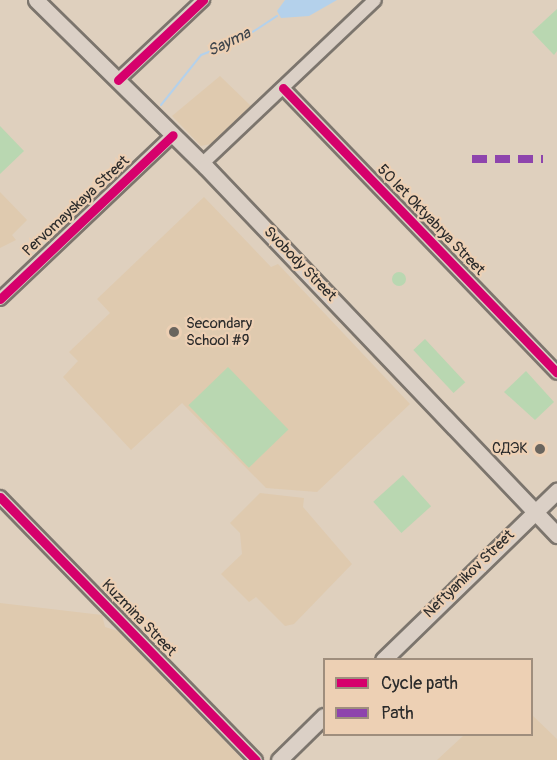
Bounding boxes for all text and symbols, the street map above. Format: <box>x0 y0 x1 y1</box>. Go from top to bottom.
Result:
water label: Sayma <box>204 23 254 61</box>
street label: Pervomayskaya Street <box>19 152 133 260</box>
street label: 50 let Oktyabrya Street <box>373 161 489 279</box>
street label: Svobody Street <box>260 223 340 305</box>
place label: Secondary School #9 <box>186 314 252 349</box>
marker: Secondary School #9 <box>167 325 181 339</box>
place label: СДЭК <box>492 440 528 458</box>
marker: СДЭК <box>533 442 547 456</box>
street label: Neftyanikov Street <box>420 526 518 622</box>
street label: Kuzmina Street <box>98 576 180 660</box>
legend <box>323 658 533 736</box>
text: Cycle path <box>381 672 458 695</box>
text: Path <box>381 702 414 725</box>

